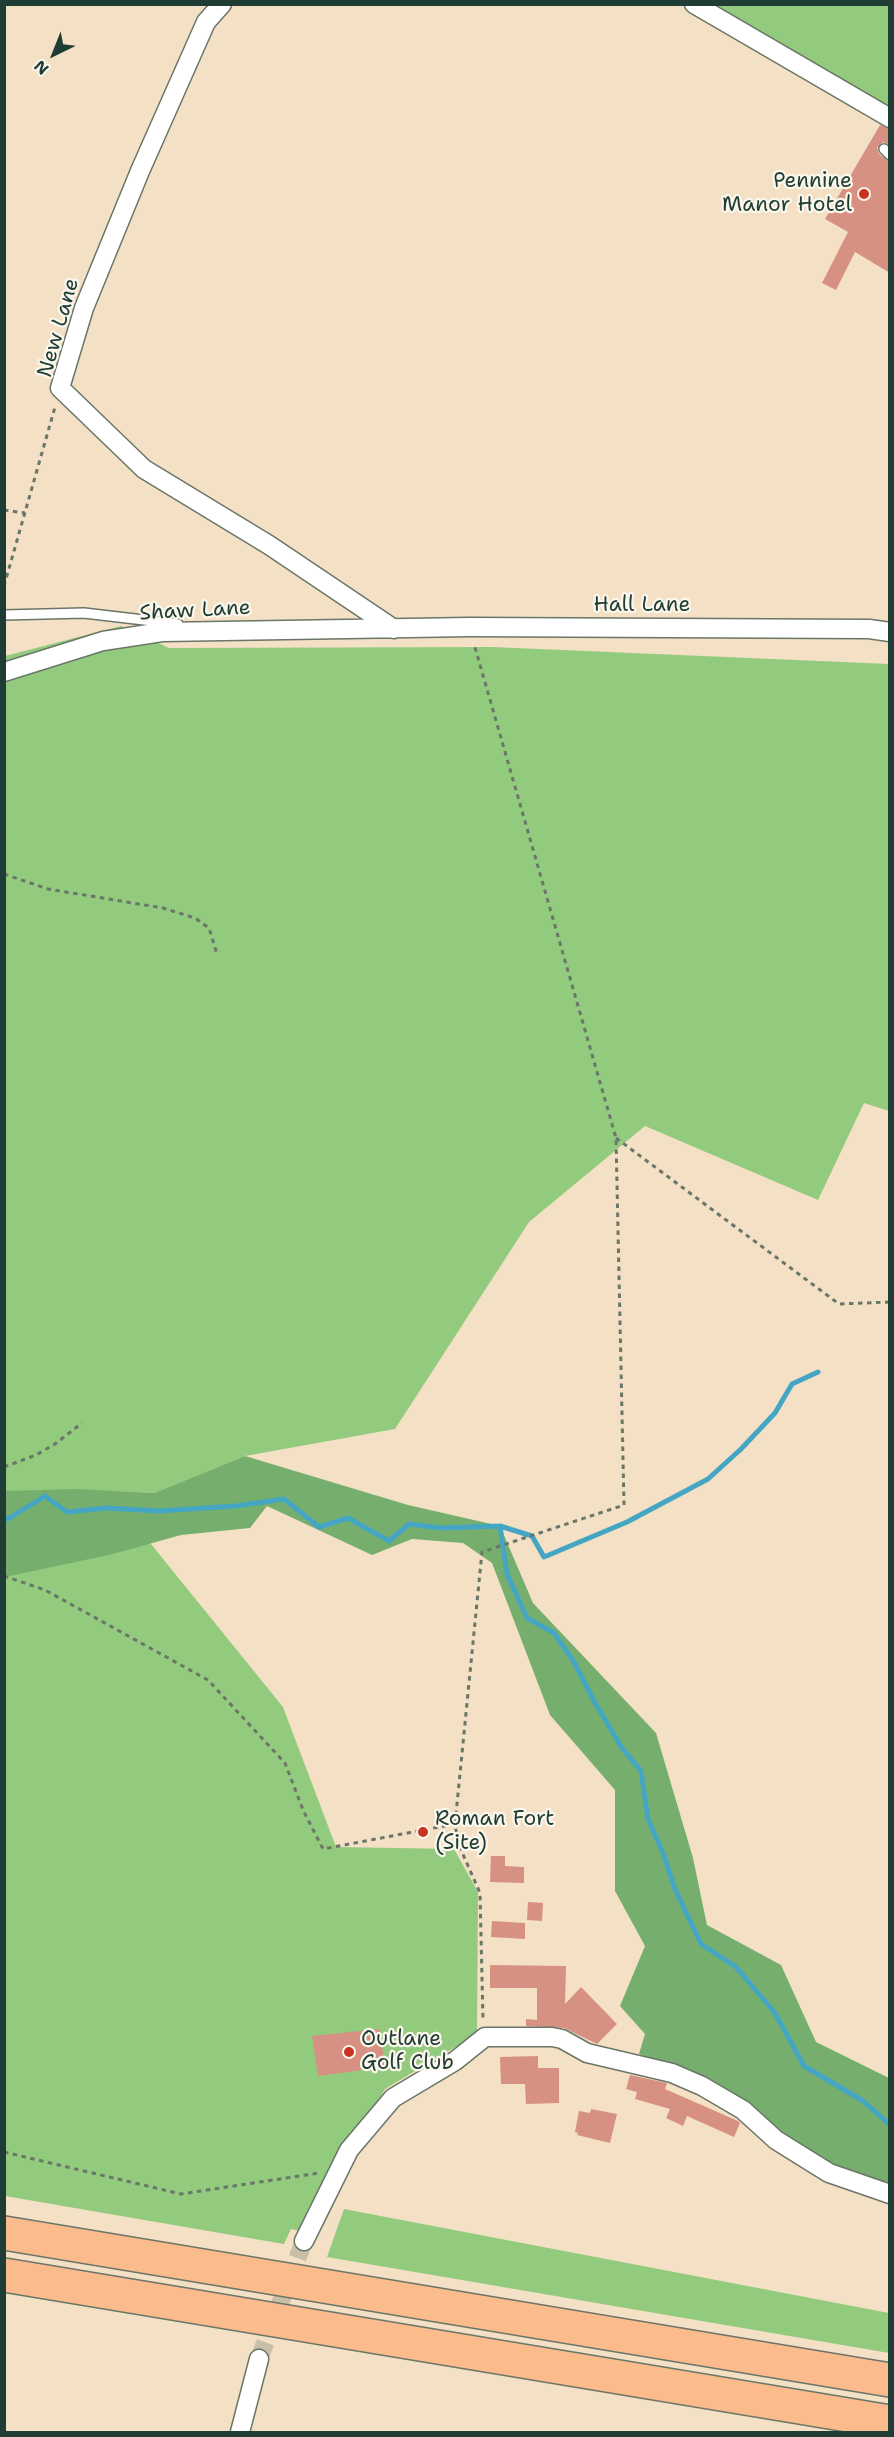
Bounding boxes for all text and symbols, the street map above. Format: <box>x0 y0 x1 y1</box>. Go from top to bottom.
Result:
north arrow <box>24 24 84 84</box>
text: N <box>30 56 53 80</box>
place label: Pennine Manor Hotel <box>722 169 852 219</box>
marker: Pennine Manor Hotel <box>857 187 871 201</box>
street label: New Lane <box>33 276 85 380</box>
street label: Hall Lane <box>594 593 690 619</box>
street label: Shaw Lane <box>139 596 251 626</box>
place label: Roman Fort (Site) <box>435 1807 555 1857</box>
marker: Roman Fort (Site) <box>416 1825 430 1839</box>
place label: Outlane Golf Club <box>361 2027 454 2077</box>
marker: Outlane Golf Club <box>342 2045 356 2059</box>

